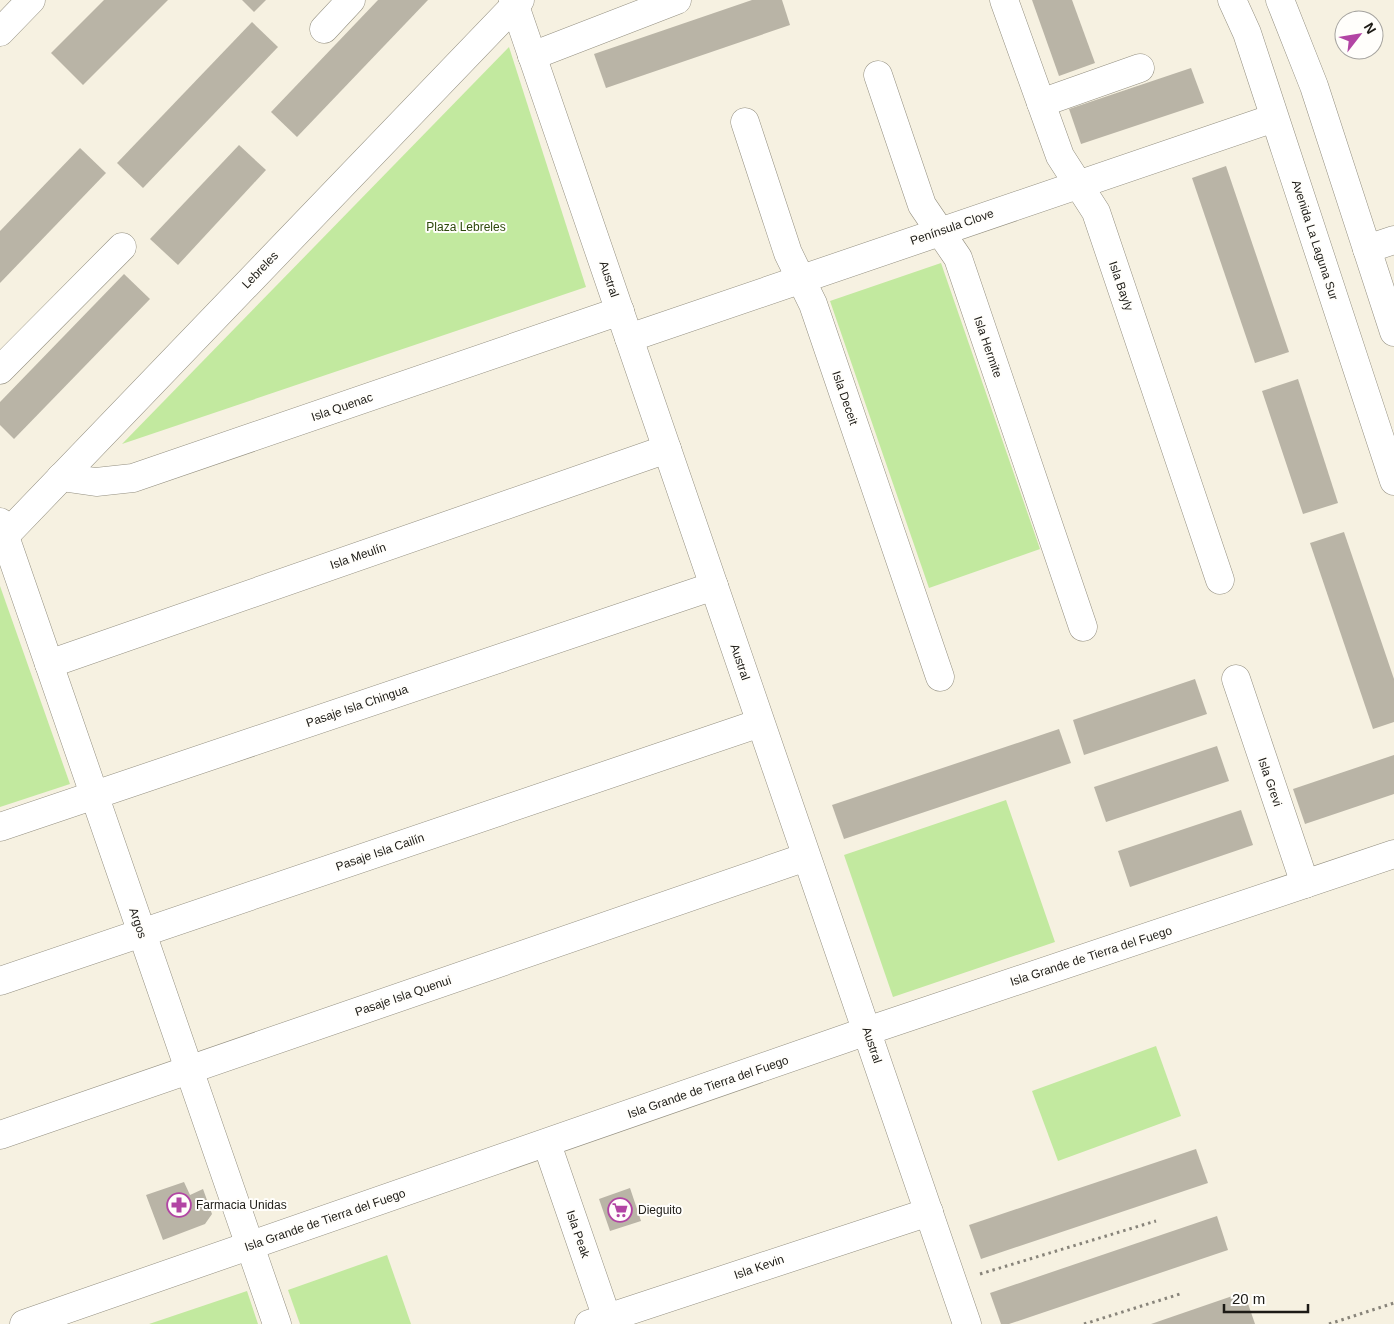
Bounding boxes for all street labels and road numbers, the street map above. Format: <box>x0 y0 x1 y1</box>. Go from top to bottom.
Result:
street label: Avenida La Laguna Sur <box>1289 178 1341 302</box>
street label: Península Clove <box>908 206 996 248</box>
street label: Lebreles <box>239 249 281 291</box>
street label: Austral <box>596 259 622 299</box>
street label: Isla Bayly <box>1106 259 1136 313</box>
street label: Isla Hermite <box>971 314 1005 380</box>
street label: Isla Deceit <box>829 369 861 427</box>
street label: Isla Quenac <box>309 390 375 424</box>
street label: Isla Meulín <box>328 540 388 572</box>
street label: Austral <box>727 642 753 682</box>
street label: Pasaje Isla Chingua <box>304 682 410 730</box>
street label: Isla Grevi <box>1255 756 1285 808</box>
street label: Pasaje Isla Cailín <box>334 830 426 874</box>
street label: Argos <box>126 906 150 940</box>
street label: Isla Grande de Tierra del Fuego <box>1008 923 1174 989</box>
street label: Pasaje Isla Quenui <box>353 973 453 1019</box>
street label: Austral <box>859 1025 885 1065</box>
street label: Isla Grande de Tierra del Fuego <box>626 1053 791 1121</box>
street label: Isla Grande de Tierra del Fuego <box>243 1186 408 1254</box>
street label: Isla Peak <box>563 1208 593 1261</box>
street label: Isla Kevin <box>732 1252 786 1282</box>

